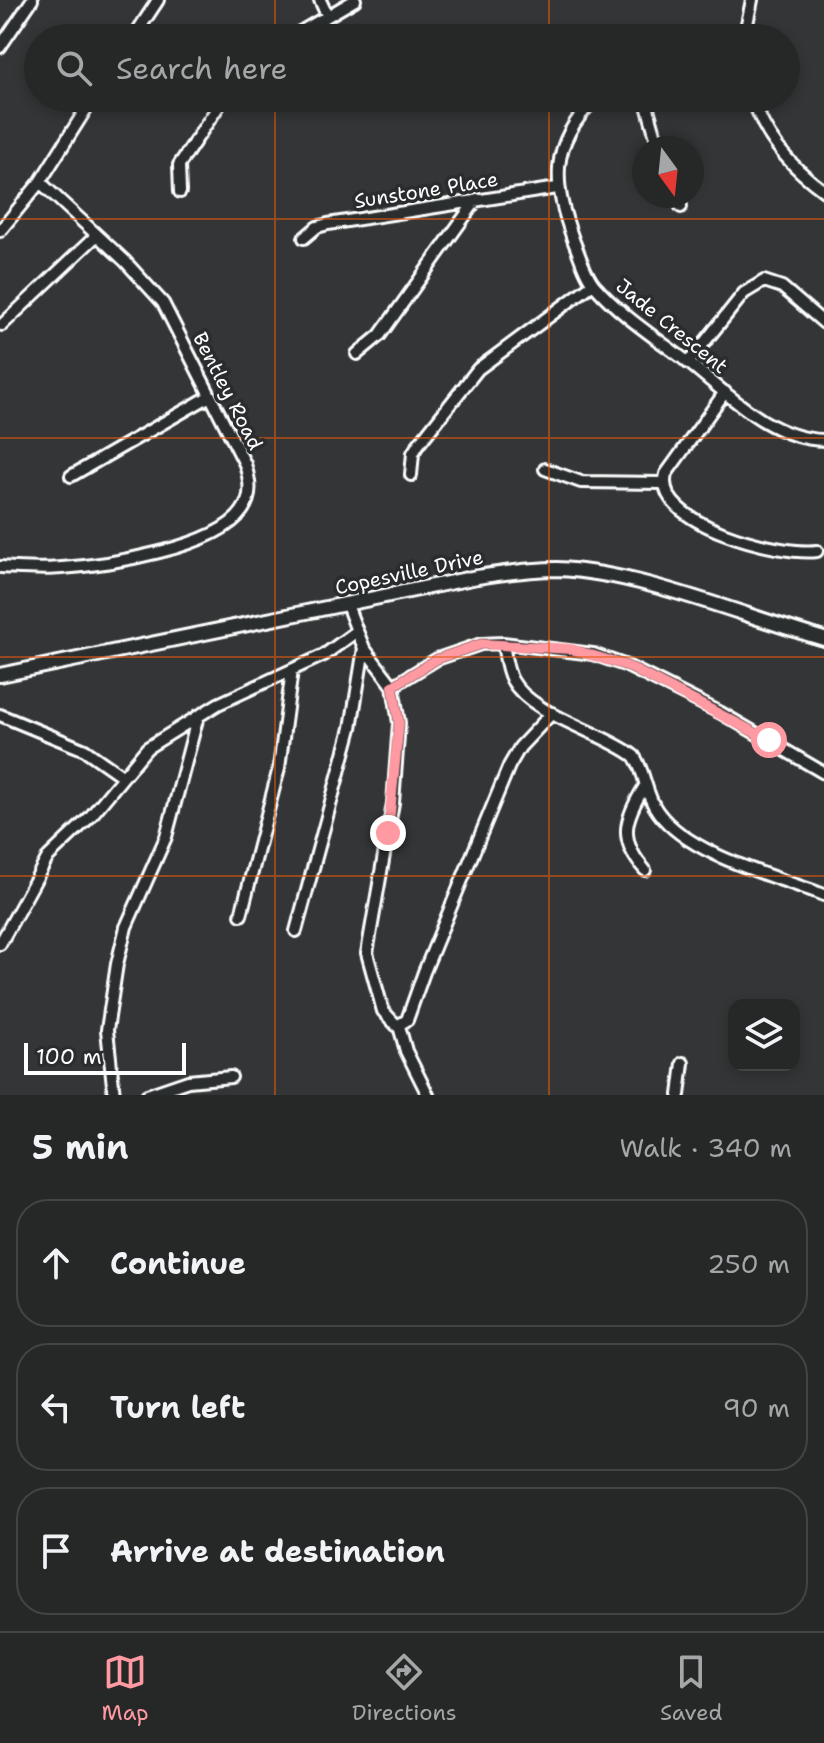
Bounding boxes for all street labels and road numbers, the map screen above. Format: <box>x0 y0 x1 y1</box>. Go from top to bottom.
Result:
street label: Sunstone Place <box>352 166 500 214</box>
street label: Jade Crescent <box>611 273 733 379</box>
street label: Bentley Road <box>187 328 269 455</box>
street label: Copesville Drive <box>333 544 485 600</box>

